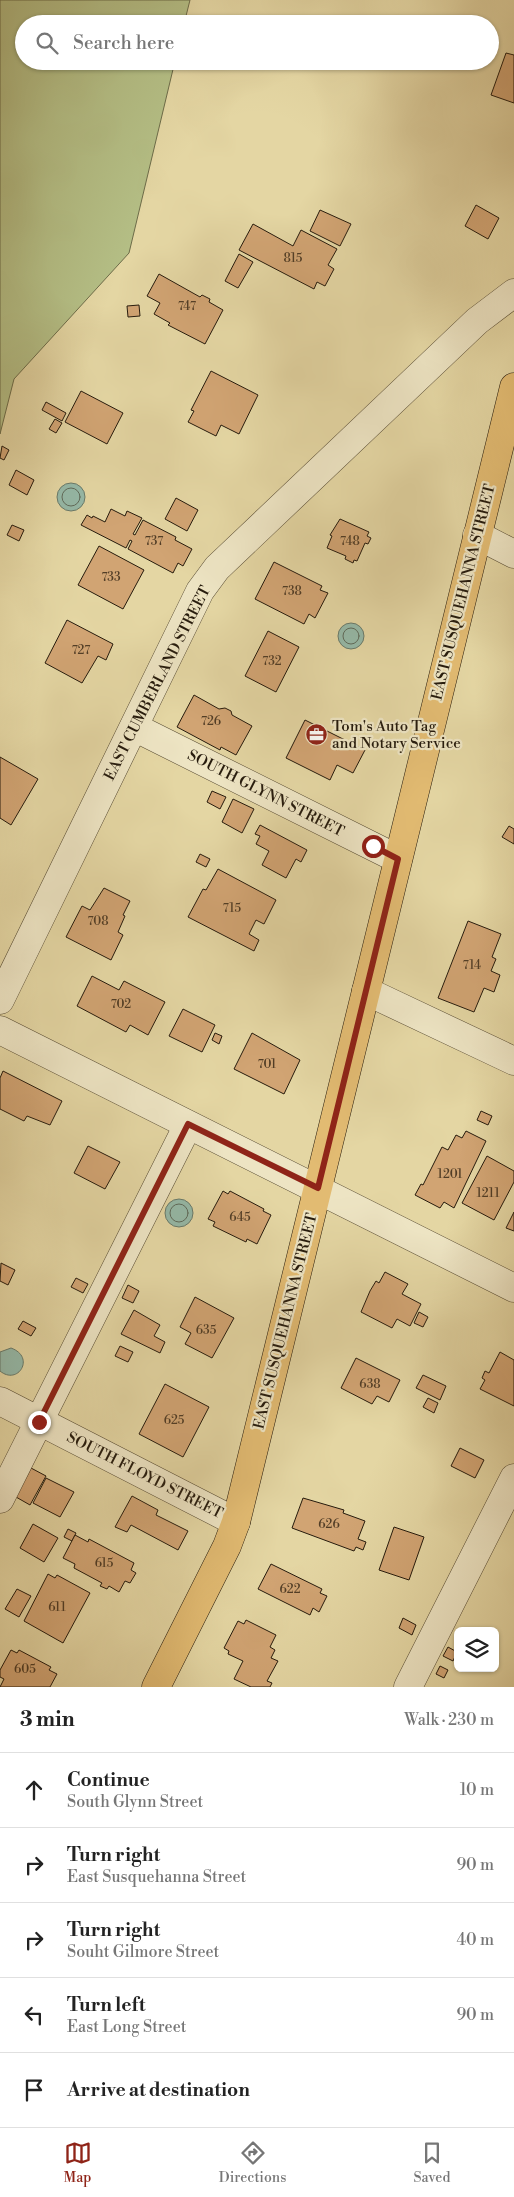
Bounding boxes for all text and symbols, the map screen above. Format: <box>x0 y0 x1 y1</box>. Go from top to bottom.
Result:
search box <box>15 15 499 70</box>
icon: search <box>33 29 61 57</box>
text: Search here <box>73 31 174 55</box>
house number: 815 <box>284 251 303 266</box>
house number: 747 <box>178 299 196 314</box>
street label: EAST SUSQUEHANNA STREET <box>427 482 500 702</box>
house number: 737 <box>145 534 163 549</box>
house number: 748 <box>340 534 360 549</box>
house number: 733 <box>101 570 121 585</box>
street label: EAST CUMBERLAND STREET <box>100 582 215 784</box>
house number: 738 <box>282 584 302 599</box>
house number: 727 <box>72 643 90 658</box>
house number: 732 <box>262 654 282 669</box>
house number: 726 <box>201 714 221 729</box>
place label: Tom's Auto Tag and Notary Service <box>332 717 461 753</box>
office icon: Tom's Auto Tag and Notary Service <box>304 723 328 747</box>
street label: SOUTH GLYNN STREET <box>184 746 348 841</box>
route start <box>362 835 385 858</box>
house number: 715 <box>223 901 242 916</box>
house number: 708 <box>87 914 109 929</box>
house number: 714 <box>463 958 481 973</box>
house number: 702 <box>111 997 131 1012</box>
house number: 701 <box>258 1057 277 1072</box>
house number: 1201 <box>438 1167 463 1182</box>
house number: 1211 <box>476 1186 500 1201</box>
house number: 645 <box>229 1210 251 1225</box>
street label: EAST SUSQUEHANNA STREET <box>249 1211 322 1431</box>
house number: 635 <box>196 1323 217 1338</box>
house number: 638 <box>359 1377 381 1392</box>
route end <box>28 1411 51 1434</box>
house number: 625 <box>164 1413 185 1428</box>
street label: SOUTH FLOYD STREET <box>64 1428 226 1523</box>
house number: 626 <box>318 1517 340 1532</box>
house number: 615 <box>95 1556 114 1571</box>
house number: 622 <box>280 1582 301 1597</box>
house number: 611 <box>48 1600 67 1615</box>
map controls <box>454 1627 499 1672</box>
button: layers <box>454 1627 499 1672</box>
house number: 605 <box>14 1662 36 1677</box>
text: 3 min <box>20 1707 75 1733</box>
text: Walk · 230 m <box>404 1710 494 1730</box>
text: Continue <box>67 1768 150 1792</box>
icon: ahead <box>20 1776 48 1804</box>
text: 10 m <box>460 1780 494 1800</box>
text: South Glynn Street <box>67 1792 203 1812</box>
text: Turn right <box>67 1843 160 1867</box>
icon: right <box>20 1851 48 1879</box>
text: 90 m <box>456 1855 494 1875</box>
text: East Susquehanna Street <box>67 1867 246 1887</box>
text: Turn right <box>67 1918 160 1942</box>
icon: right <box>20 1926 48 1954</box>
text: 40 m <box>457 1930 494 1950</box>
text: Souht Gilmore Street <box>67 1942 219 1962</box>
text: Turn left <box>67 1993 146 2017</box>
icon: left <box>20 2001 48 2029</box>
text: 90 m <box>456 2005 494 2025</box>
text: East Long Street <box>67 2017 186 2037</box>
icon: arrive <box>20 2076 48 2104</box>
text: Arrive at destination <box>67 2078 250 2102</box>
tab: Map <box>64 2139 92 2187</box>
tab: Directions <box>219 2139 286 2187</box>
tab: Saved <box>414 2139 450 2187</box>

